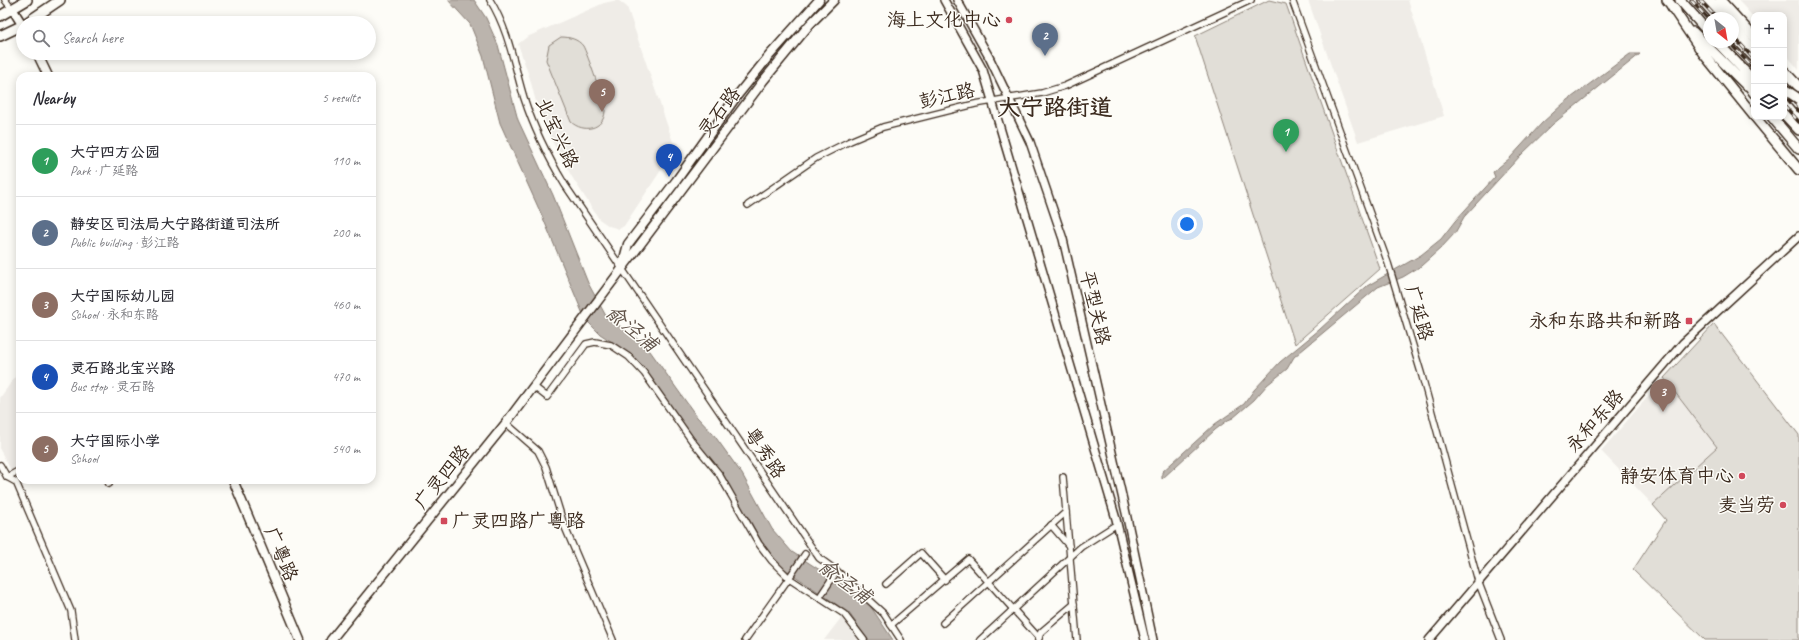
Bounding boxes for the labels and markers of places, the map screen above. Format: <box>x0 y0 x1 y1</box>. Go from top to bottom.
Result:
place label: 海上文化中心 <box>887 8 1001 32</box>
marker: 海上文化中心 <box>1004 15 1014 25</box>
pin: 2 <box>1032 23 1058 56</box>
pin: 5 <box>589 79 615 112</box>
pin: 1 <box>1273 119 1299 152</box>
pin: 4 <box>656 144 682 177</box>
place label: 永和东路共和新路 <box>1529 309 1681 333</box>
marker: 永和东路共和新路 <box>1684 316 1694 326</box>
pin: 3 <box>1650 379 1676 412</box>
place label: 静安体育中心 <box>1620 464 1734 488</box>
marker: 静安体育中心 <box>1737 471 1747 481</box>
place label: 麦当劳 <box>1718 493 1775 517</box>
marker: 麦当劳 <box>1778 500 1788 510</box>
place label: 广灵四路广粤路 <box>452 509 585 533</box>
marker: 广灵四路广粤路 <box>439 516 449 526</box>

